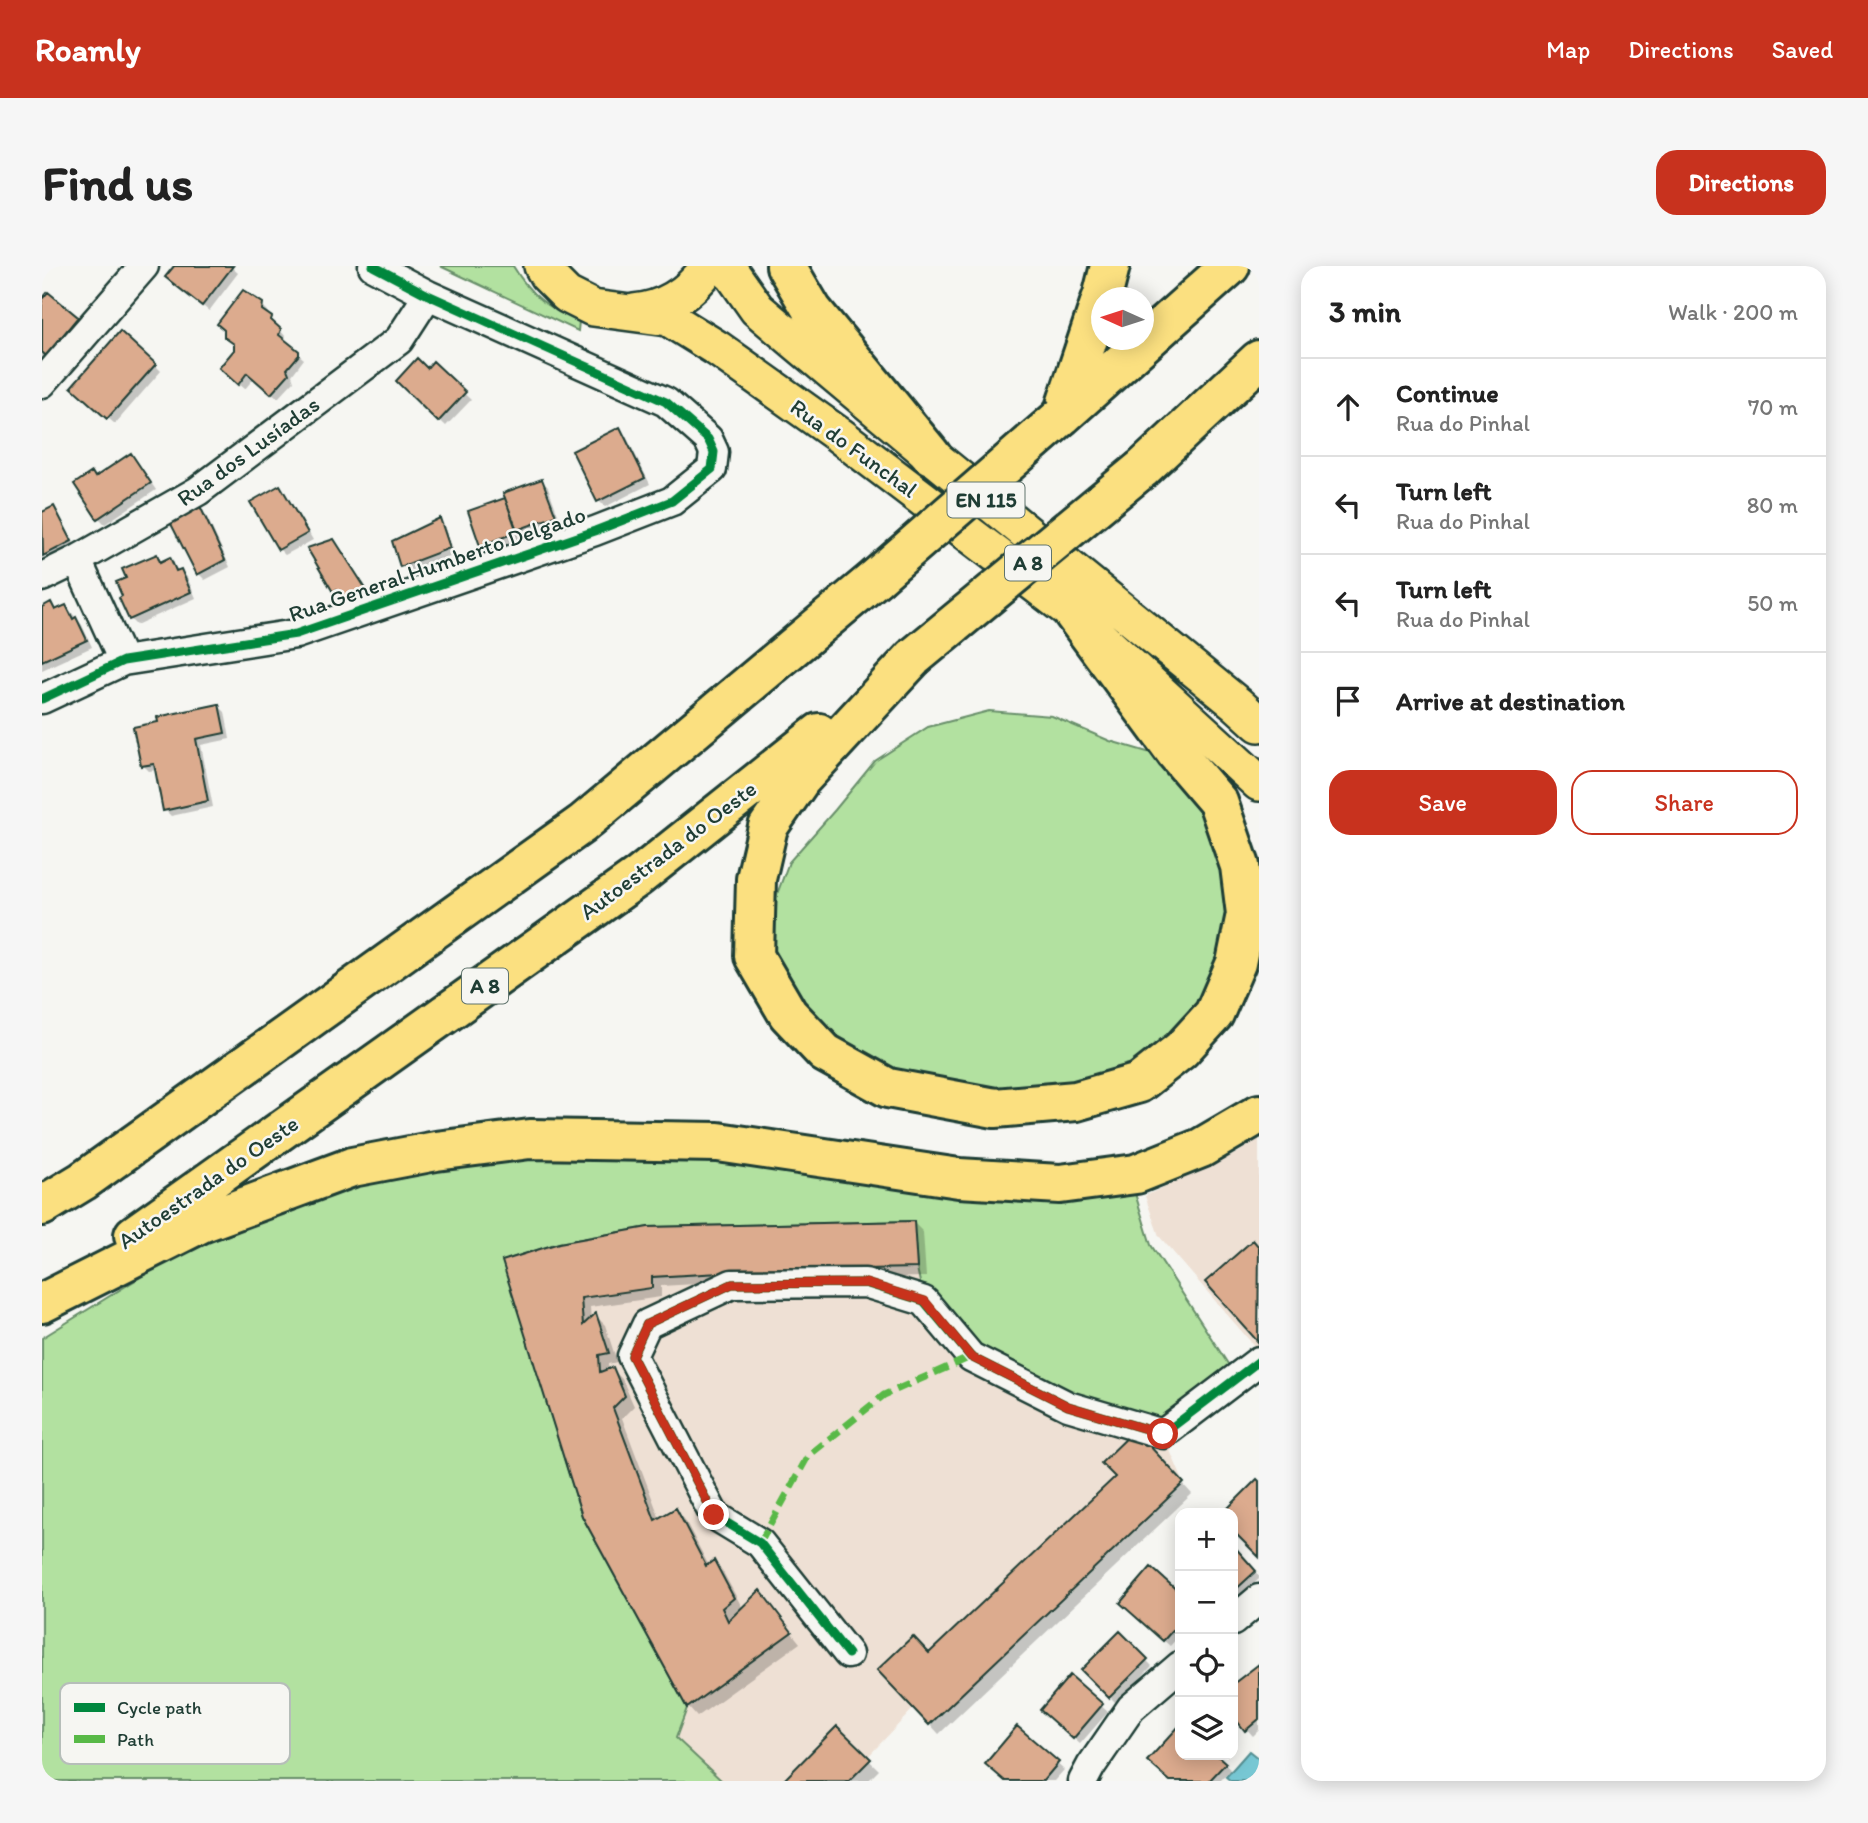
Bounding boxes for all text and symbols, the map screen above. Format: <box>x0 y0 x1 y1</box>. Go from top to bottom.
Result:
text: Roamly <box>35 30 141 69</box>
text: Map <box>1546 35 1590 64</box>
text: Directions <box>1628 35 1734 64</box>
text: Saved <box>1772 35 1833 64</box>
button: Directions <box>1656 150 1826 215</box>
text: Find us <box>42 153 193 212</box>
north arrow <box>1091 287 1154 350</box>
text: 3 min <box>1329 293 1401 330</box>
text: Walk · 200 m <box>1668 298 1798 326</box>
text: Continue <box>1396 377 1499 409</box>
icon: ahead <box>1329 388 1367 426</box>
street label: Rua dos Lusíadas <box>171 390 325 512</box>
street label: Rua do Funchal <box>785 393 923 504</box>
text: 70 m <box>1748 393 1798 421</box>
text: Rua do Pinhal <box>1396 409 1530 437</box>
text: Turn left <box>1396 475 1492 507</box>
road number: EN 115 <box>948 482 1024 518</box>
icon: left <box>1329 486 1367 524</box>
text: 80 m <box>1747 491 1798 519</box>
street label: Rua General Humberto Delgado <box>285 500 589 628</box>
text: Rua do Pinhal <box>1396 507 1530 535</box>
road number: A 8 <box>1005 546 1051 580</box>
text: Turn left <box>1396 573 1492 605</box>
icon: left <box>1329 584 1367 622</box>
text: 50 m <box>1747 589 1798 617</box>
text: Rua do Pinhal <box>1396 605 1530 633</box>
icon: arrive <box>1329 682 1367 720</box>
text: Arrive at destination <box>1396 685 1625 717</box>
button: Save <box>1329 770 1557 835</box>
button: Share <box>1571 770 1798 835</box>
street label: Autoestrada do Oeste <box>574 774 762 926</box>
road number: A 8 <box>462 968 508 1004</box>
street label: Autoestrada do Oeste <box>112 1109 304 1255</box>
route start <box>1147 1418 1178 1449</box>
route end <box>698 1499 729 1530</box>
map controls <box>1175 1508 1238 1760</box>
button: + <box>1175 1508 1238 1571</box>
button: − <box>1175 1571 1238 1634</box>
button: locate <box>1175 1634 1238 1697</box>
legend <box>60 1683 290 1764</box>
text: Cycle path <box>117 1696 202 1719</box>
button: layers <box>1175 1697 1238 1760</box>
text: Path <box>117 1728 154 1751</box>

